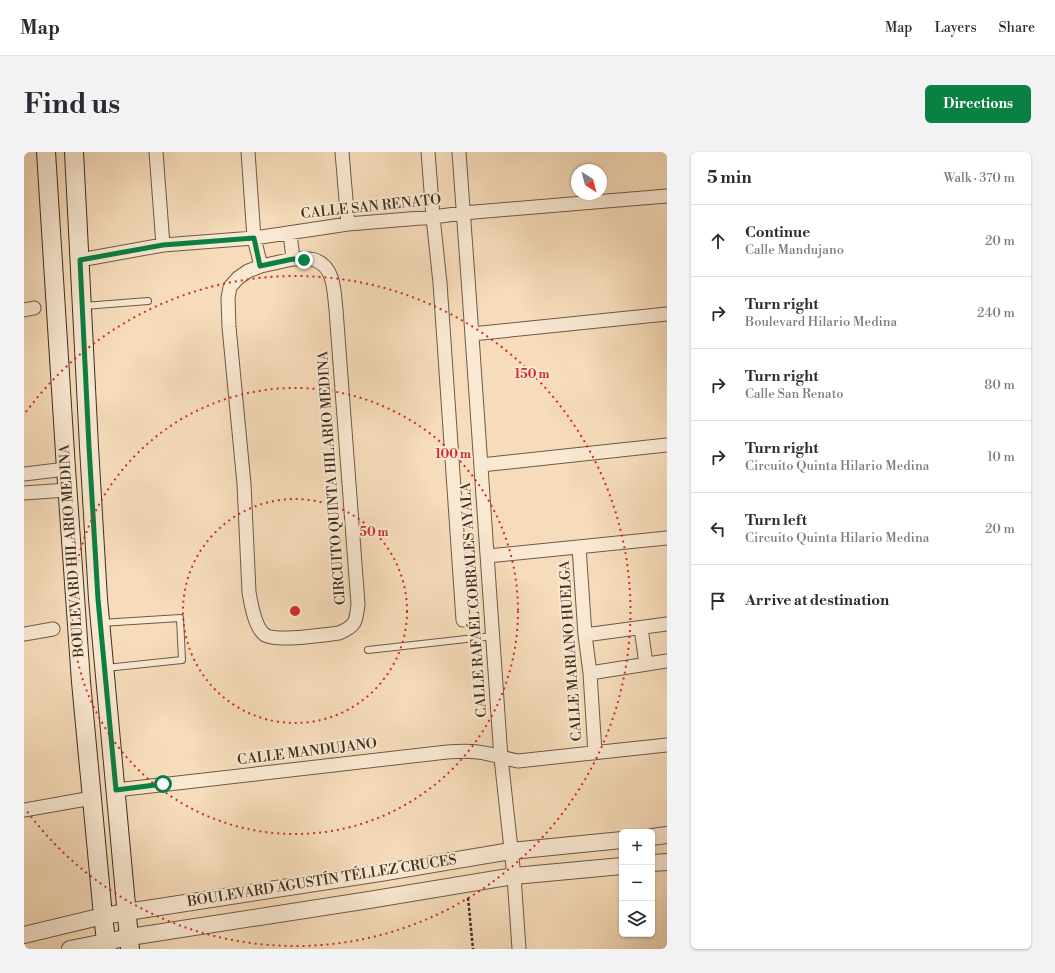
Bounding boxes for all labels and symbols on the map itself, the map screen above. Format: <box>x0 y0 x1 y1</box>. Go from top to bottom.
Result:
north arrow <box>571 164 607 200</box>
street label: CALLE SAN RENATO <box>300 191 442 223</box>
route end <box>295 251 313 269</box>
street label: CIRCUITO QUINTA HILARIO MEDINA <box>314 350 350 606</box>
text: 150 m <box>515 367 549 382</box>
street label: BOULEVARD HILARIO MEDINA <box>56 443 88 659</box>
text: 100 m <box>435 447 471 462</box>
street label: CALLE RAFAÉL CORRALES AYALA <box>455 481 491 718</box>
text: 50 m <box>359 525 389 540</box>
street label: CALLE MARIANO HUELGA <box>556 560 586 742</box>
centre of rings <box>288 604 302 618</box>
street label: CALLE MANDUJANO <box>236 734 378 769</box>
route start <box>154 775 172 793</box>
street label: BOULEVARD AGUSTÍN TÉLLEZ CRUCES <box>185 849 458 911</box>

